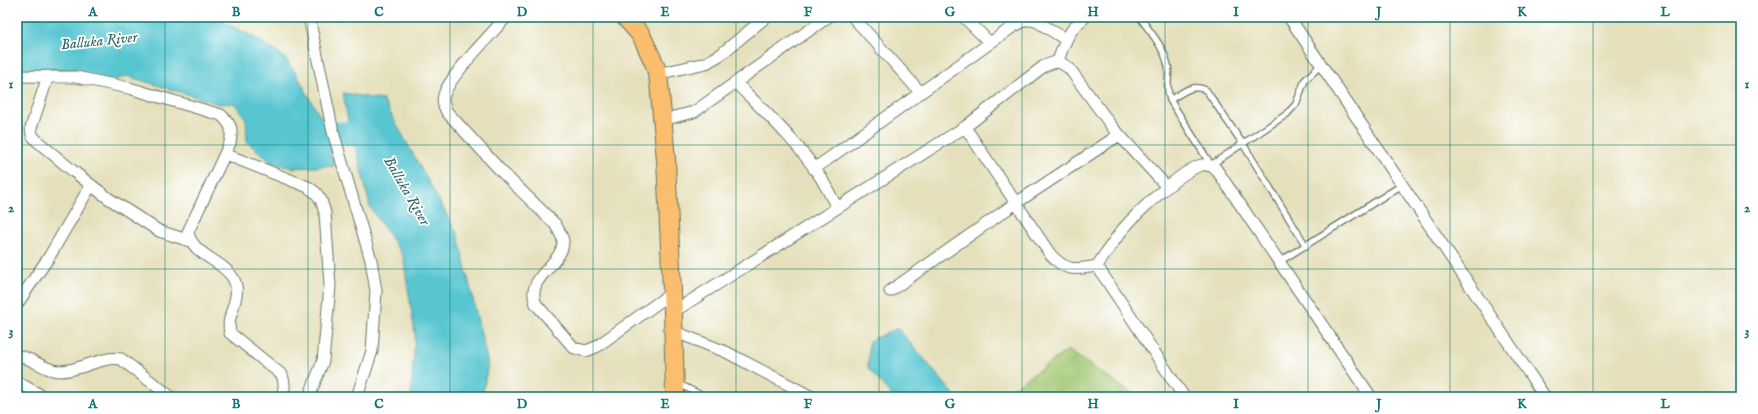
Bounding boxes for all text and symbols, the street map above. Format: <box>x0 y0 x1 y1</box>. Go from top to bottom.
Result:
text: A <box>88 4 99 21</box>
text: B <box>232 4 241 21</box>
text: C <box>374 4 384 21</box>
text: D <box>517 4 528 21</box>
text: E <box>660 4 670 21</box>
text: F <box>804 4 813 21</box>
text: G <box>945 4 956 21</box>
text: H <box>1087 4 1099 21</box>
text: I <box>1233 4 1239 21</box>
text: J <box>1374 4 1382 21</box>
text: K <box>1517 4 1527 21</box>
text: L <box>1659 4 1670 21</box>
water label: Balluka River <box>60 27 139 54</box>
text: 1 <box>9 76 14 93</box>
text: 1 <box>1745 76 1750 93</box>
water label: Balluka River <box>380 153 435 230</box>
text: 2 <box>8 200 14 217</box>
text: 2 <box>1744 200 1750 217</box>
text: 3 <box>9 323 14 340</box>
text: 3 <box>1745 323 1750 340</box>
text: A <box>88 396 99 413</box>
text: B <box>232 396 241 413</box>
text: C <box>374 396 384 413</box>
text: D <box>517 396 528 413</box>
text: E <box>660 396 670 413</box>
text: F <box>804 396 813 413</box>
text: G <box>945 396 956 413</box>
text: H <box>1087 396 1099 413</box>
text: I <box>1233 396 1239 413</box>
text: J <box>1374 396 1382 413</box>
text: K <box>1517 396 1527 413</box>
text: L <box>1659 396 1670 413</box>

